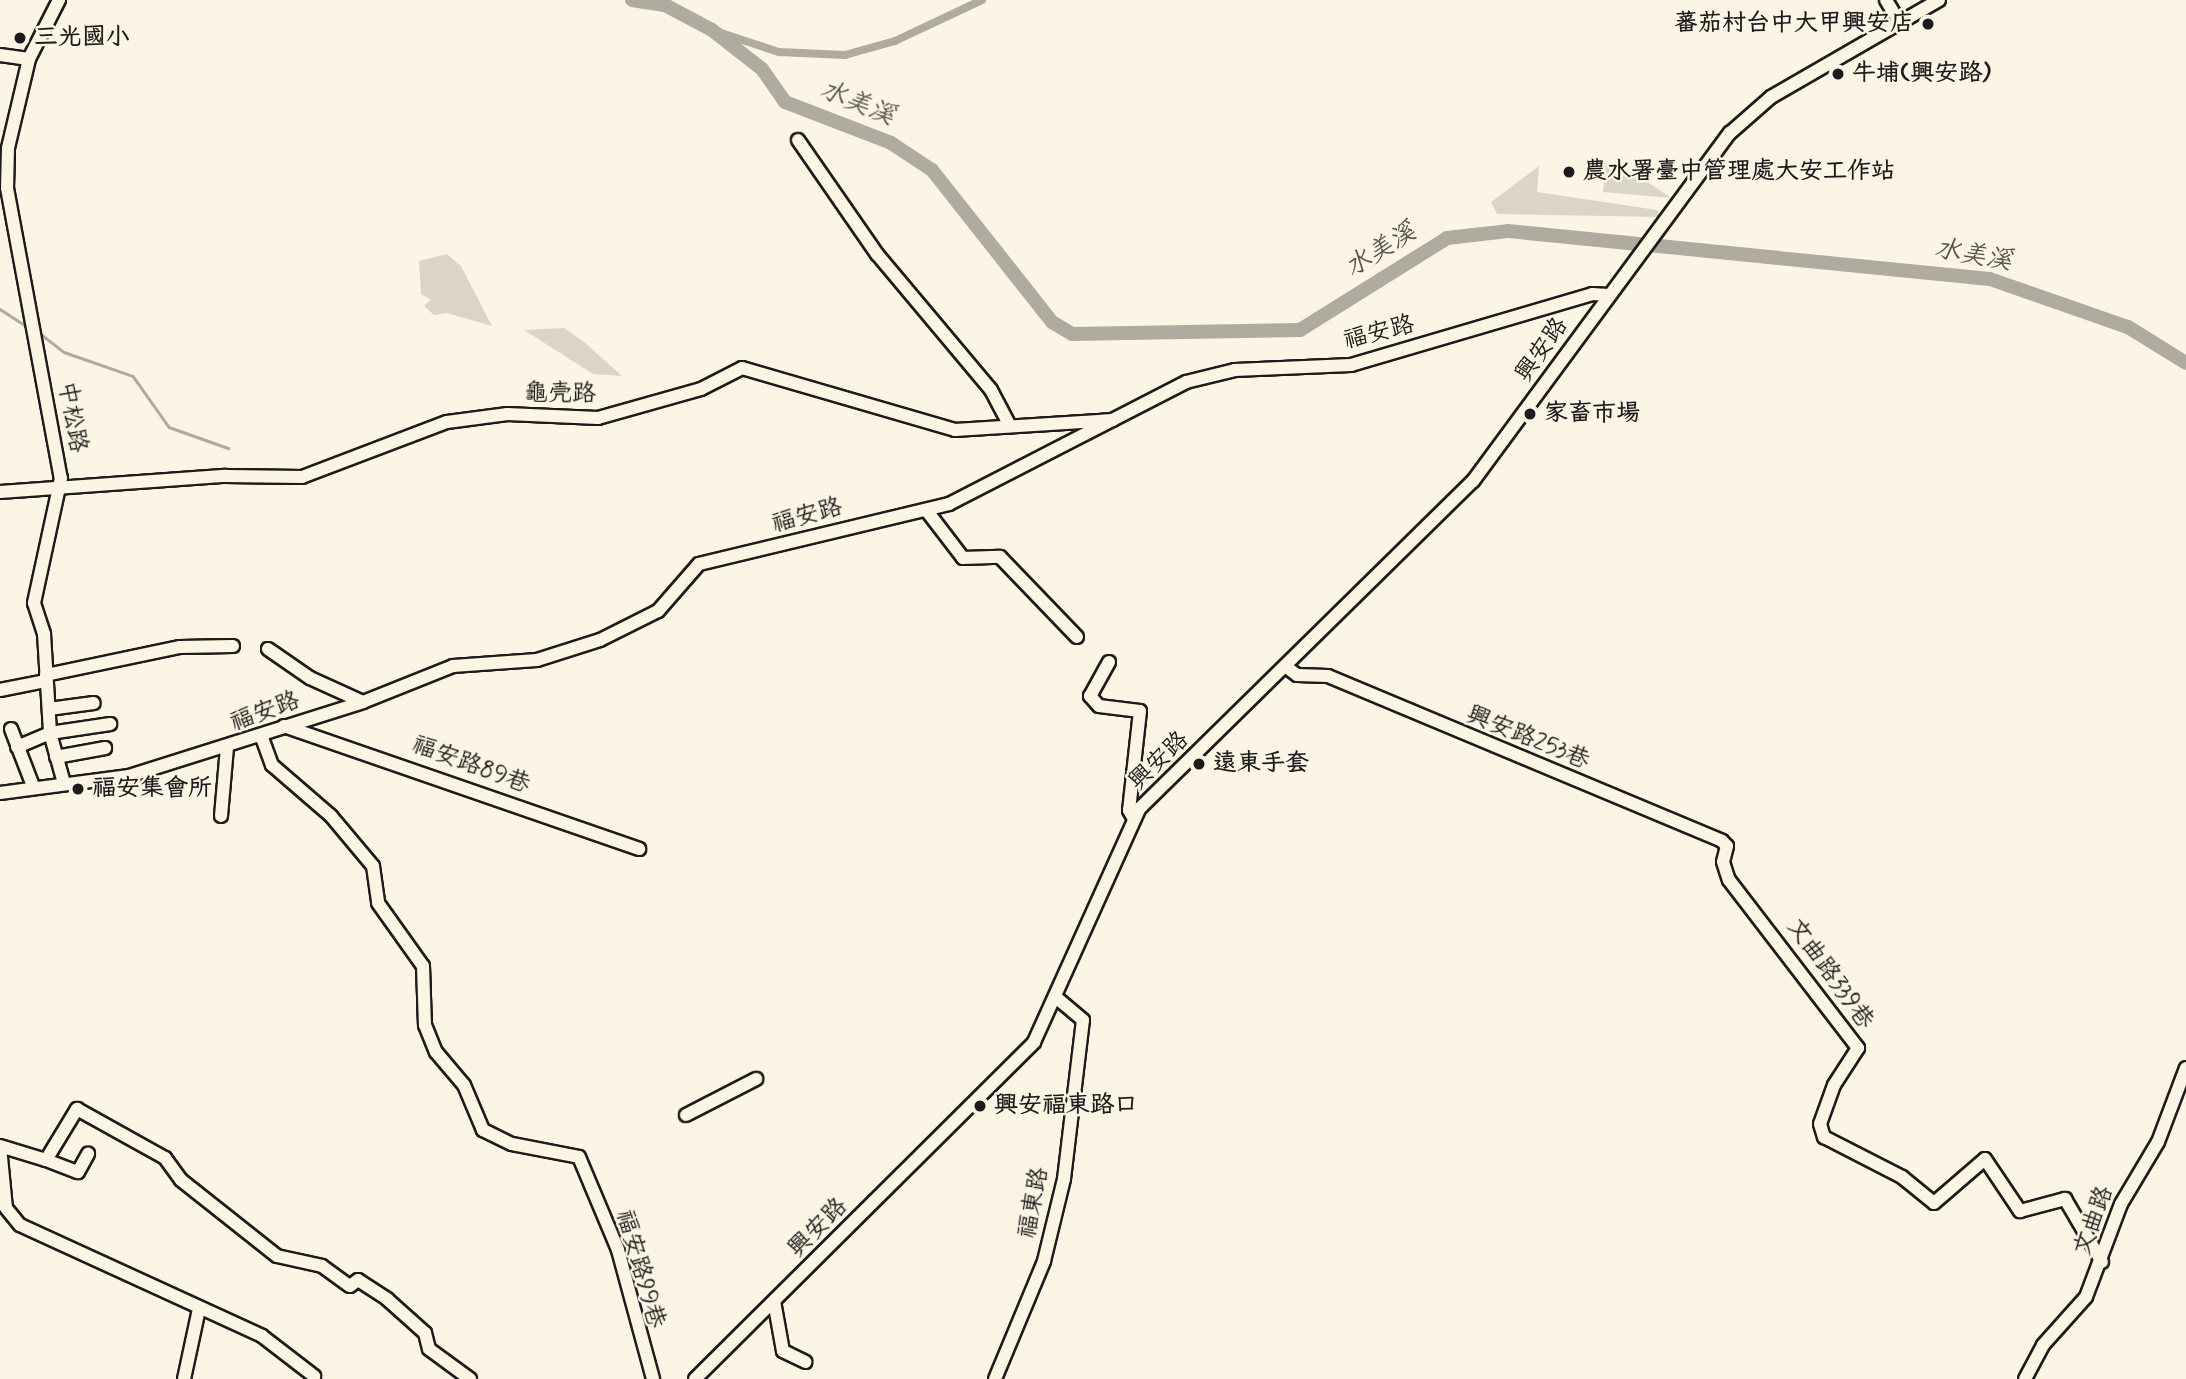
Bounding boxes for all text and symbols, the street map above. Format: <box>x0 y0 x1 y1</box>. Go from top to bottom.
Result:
place label: 蕃茄村台中大甲興安店 <box>1674 10 1914 38</box>
marker: 蕃茄村台中大甲興安店 <box>1920 16 1936 32</box>
place label: 三光國小 <box>34 24 130 52</box>
marker: 三光國小 <box>12 30 28 46</box>
place label: 牛埔(興安路) <box>1852 60 1991 88</box>
marker: 牛埔(興安路) <box>1830 66 1846 82</box>
water label: 水美溪 <box>815 75 899 133</box>
place label: 農水署臺中管理處大安工作站 <box>1583 158 1895 186</box>
marker: 農水署臺中管理處大安工作站 <box>1561 164 1577 180</box>
water label: 水美溪 <box>1340 217 1422 285</box>
water label: 水美溪 <box>1932 234 2014 278</box>
street label: 福安路 <box>1341 310 1417 356</box>
street label: 興安路 <box>1510 312 1574 388</box>
street label: 中松路 <box>52 379 92 455</box>
street label: 龜壳路 <box>524 379 596 409</box>
place label: 家畜市場 <box>1544 400 1640 428</box>
marker: 家畜市場 <box>1522 406 1538 422</box>
street label: 福安路 <box>768 493 846 539</box>
street label: 福安路 <box>226 686 304 738</box>
street label: 興安路253巷 <box>1462 700 1594 776</box>
street label: 興安路 <box>1123 726 1195 796</box>
street label: 福安路89巷 <box>408 730 534 800</box>
place label: 遠東手套 <box>1213 750 1309 778</box>
marker: 遠東手套 <box>1191 756 1207 772</box>
place label: 福安集會所 <box>92 775 212 803</box>
marker: 福安集會所 <box>70 781 86 797</box>
street label: 文曲路339巷 <box>1780 913 1880 1035</box>
place label: 興安福東路口 <box>994 1092 1138 1120</box>
marker: 興安福東路口 <box>972 1098 988 1114</box>
street label: 福東路 <box>1013 1165 1055 1241</box>
street label: 文曲路 <box>2068 1182 2120 1260</box>
street label: 興安路 <box>782 1192 854 1264</box>
street label: 福安路99巷 <box>609 1206 671 1332</box>

